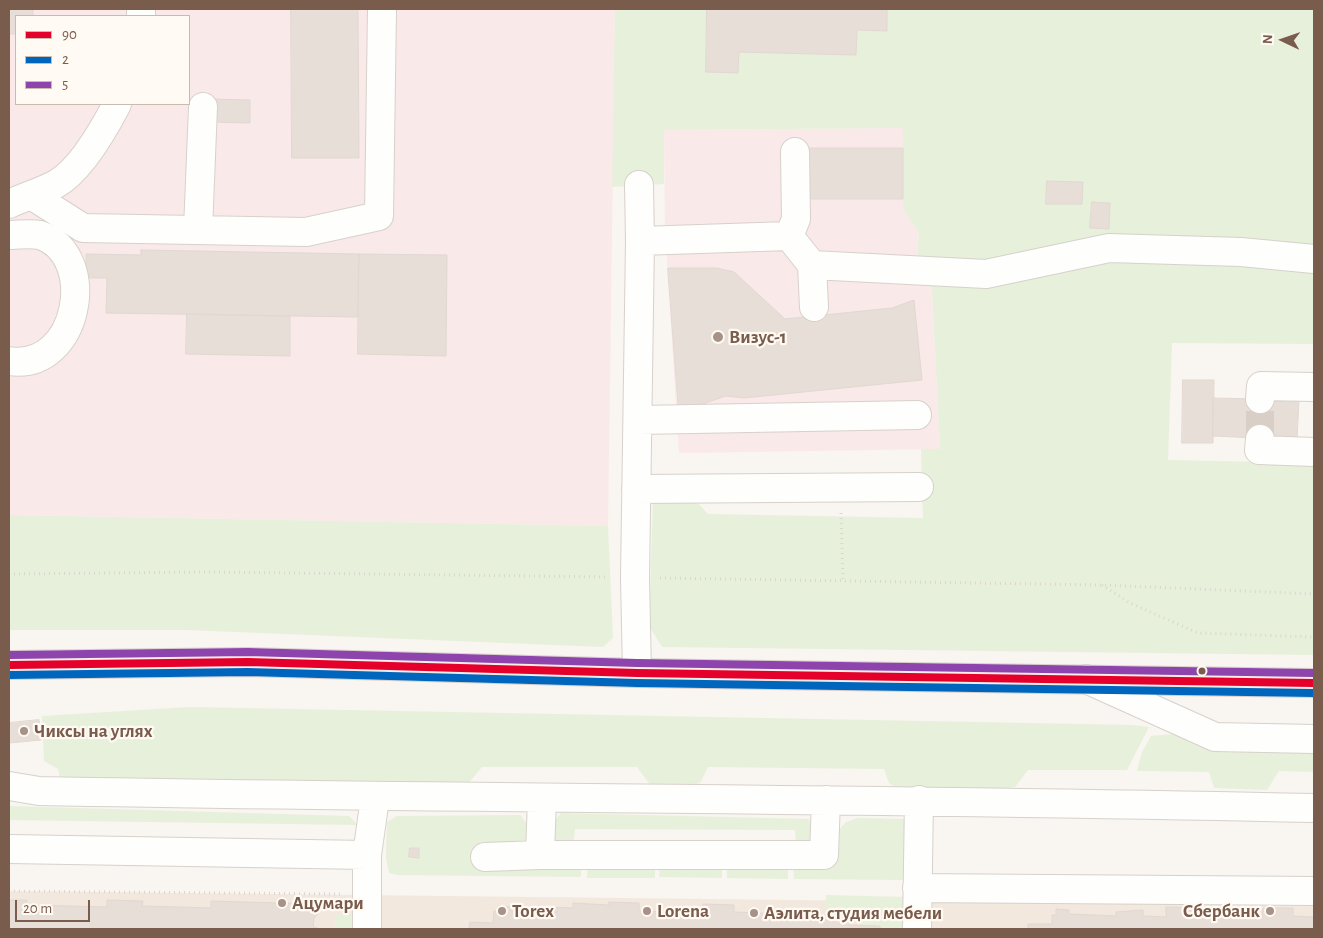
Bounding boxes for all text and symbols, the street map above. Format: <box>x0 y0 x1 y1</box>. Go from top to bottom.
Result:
legend <box>15 15 190 105</box>
north arrow <box>1258 15 1308 65</box>
text: 90 <box>62 27 77 42</box>
text: N <box>1261 34 1275 44</box>
text: 2 <box>62 52 69 67</box>
text: 5 <box>62 77 68 92</box>
place label: Визус-1 <box>729 326 787 348</box>
marker: Визус-1 <box>711 330 725 344</box>
unlabelled marker <box>1197 666 1207 676</box>
place label: Чиксы на углях <box>34 720 153 742</box>
marker: Чиксы на углях <box>18 725 30 737</box>
scale bar <box>18 890 92 922</box>
place label: Ацумари <box>292 892 364 914</box>
marker: Ацумари <box>276 897 288 909</box>
place label: Torex <box>512 900 554 922</box>
place label: Lorena <box>657 900 709 922</box>
place label: Сбербанк <box>1183 900 1260 922</box>
text: 20 m <box>23 901 52 916</box>
place label: Аэлита, студия мебели <box>764 902 942 924</box>
marker: Torex <box>496 905 508 917</box>
marker: Lorena <box>641 905 653 917</box>
marker: Сбербанк <box>1264 905 1276 917</box>
marker: Аэлита, студия мебели <box>748 907 760 919</box>

